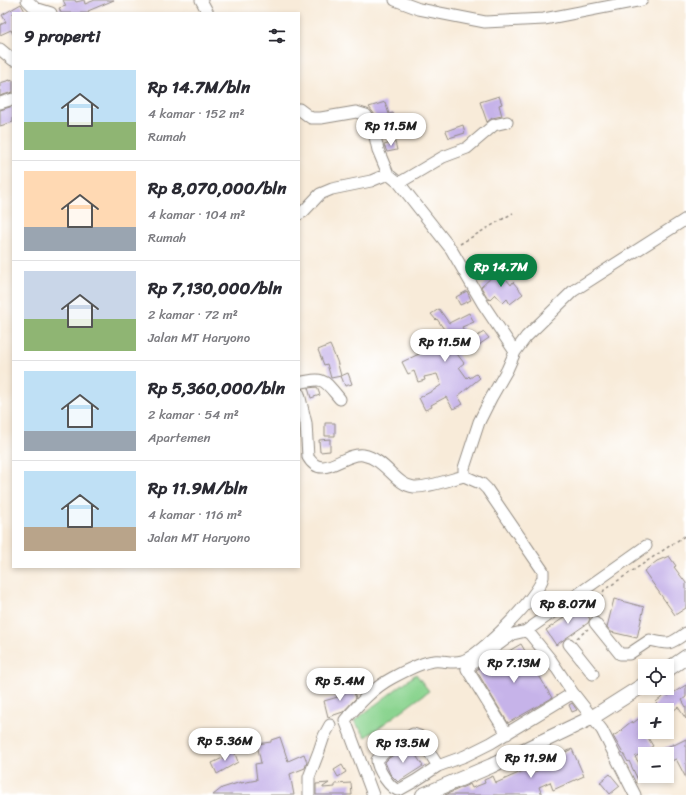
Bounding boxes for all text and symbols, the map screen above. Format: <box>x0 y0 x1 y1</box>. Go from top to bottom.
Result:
text: 9 properti <box>24 21 100 51</box>
icon: filters <box>266 25 288 47</box>
text: Rp 14.7M/bln <box>148 72 250 102</box>
icon: home <box>56 86 104 134</box>
text: 4 kamar · 152 m² <box>148 102 245 125</box>
pin: Rp 11.5M <box>350 113 432 147</box>
text: Rp 11.5M <box>365 114 417 137</box>
text: Rumah <box>148 125 186 148</box>
text: Rp 8,070,000/bln <box>148 173 286 203</box>
icon: home <box>56 187 104 235</box>
text: 4 kamar · 104 m² <box>148 203 245 226</box>
text: Rumah <box>148 226 186 249</box>
pin: Rp 14.7M <box>460 254 542 288</box>
text: Rp 14.7M <box>474 255 528 278</box>
text: Rp 7,130,000/bln <box>148 273 282 303</box>
icon: home <box>56 287 104 335</box>
text: 2 kamar · 72 m² <box>148 303 238 326</box>
text: Jalan MT Haryono <box>148 326 250 349</box>
pin: Rp 11.5M <box>404 329 486 363</box>
text: Rp 11.5M <box>419 330 471 353</box>
text: Rp 5,360,000/bln <box>148 373 285 403</box>
icon: home <box>56 387 104 435</box>
text: 2 kamar · 54 m² <box>148 403 239 426</box>
text: Apartemen <box>148 426 210 449</box>
text: Rp 11.9M/bln <box>148 473 248 503</box>
icon: home <box>56 487 104 535</box>
text: 4 kamar · 116 m² <box>148 503 242 526</box>
text: Jalan MT Haryono <box>148 526 250 549</box>
pin: Rp 8.07M <box>527 591 609 625</box>
text: Rp 8.07M <box>540 592 596 615</box>
pin: Rp 7.13M <box>473 650 555 684</box>
text: Rp 7.13M <box>488 651 540 674</box>
map controls <box>638 659 674 783</box>
button: locate <box>638 659 674 695</box>
pin: Rp 5.4M <box>303 668 377 702</box>
text: Rp 5.4M <box>315 669 365 692</box>
button: + <box>638 703 674 739</box>
pin: Rp 5.36M <box>184 728 266 762</box>
text: Rp 5.36M <box>197 729 253 752</box>
pin: Rp 13.5M <box>362 730 444 764</box>
text: Rp 13.5M <box>376 731 430 754</box>
pin: Rp 11.9M <box>490 745 572 779</box>
text: Rp 11.9M <box>505 746 557 769</box>
button: − <box>638 747 674 783</box>

